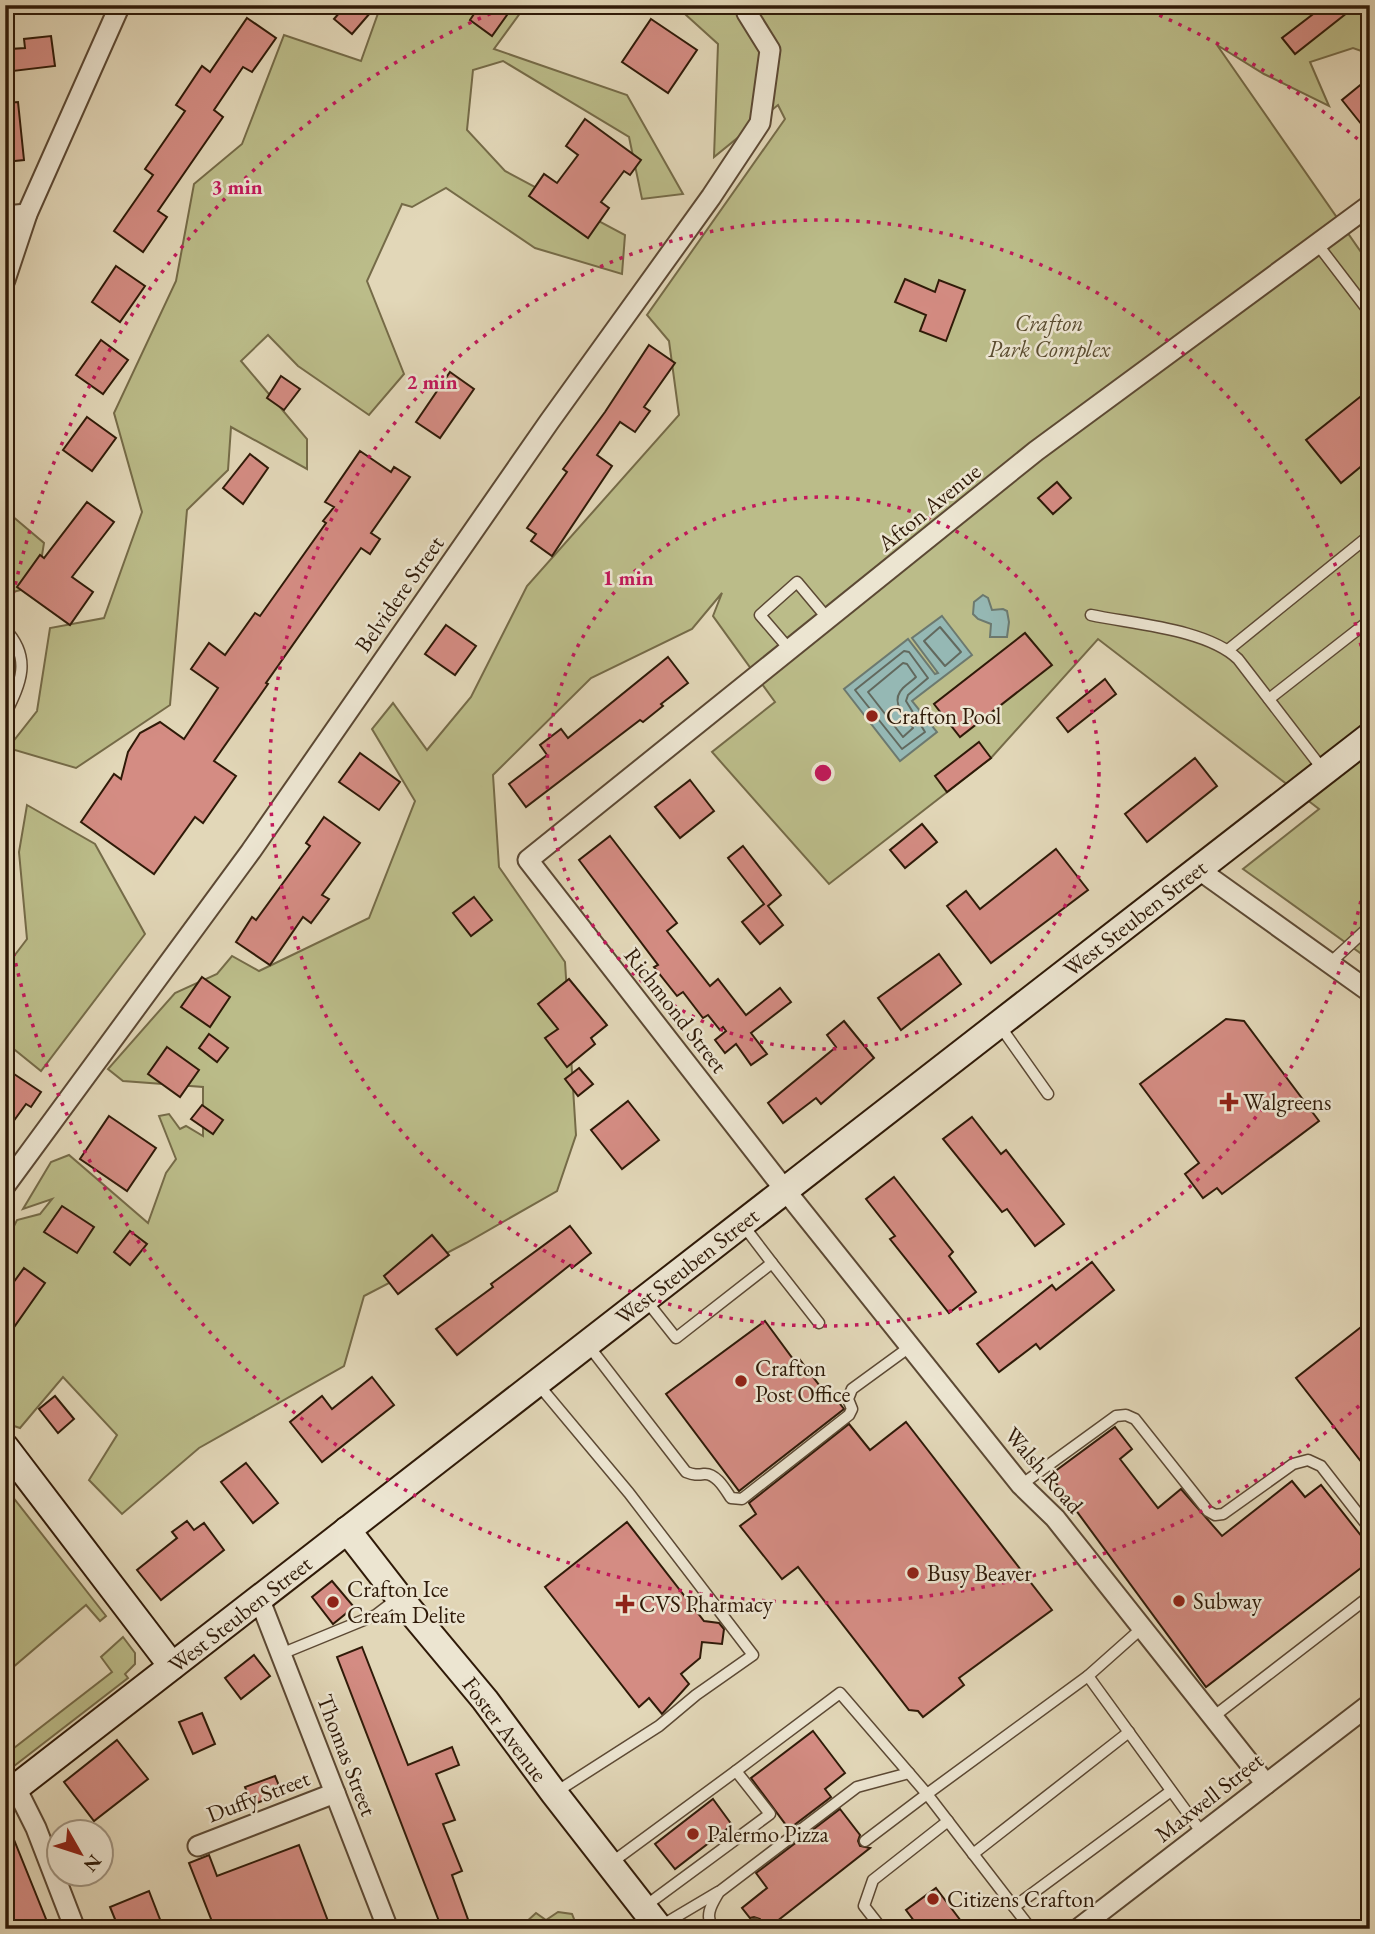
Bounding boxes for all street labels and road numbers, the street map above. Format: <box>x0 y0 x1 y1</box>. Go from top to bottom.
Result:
street label: Afton Avenue <box>870 456 987 558</box>
street label: Belvidere Street <box>348 529 451 658</box>
street label: West Steuben Street <box>1057 852 1213 983</box>
street label: Richmond Street <box>618 941 735 1080</box>
street label: West Steuben Street <box>609 1200 765 1331</box>
street label: Walsh Road <box>998 1420 1090 1520</box>
street label: West Steuben Street <box>162 1548 318 1679</box>
street label: Foster Avenue <box>456 1670 554 1788</box>
street label: Thomas Street <box>310 1690 384 1821</box>
street label: Maxwell Street <box>1149 1745 1270 1849</box>
street label: Duffy Street <box>202 1762 314 1829</box>

